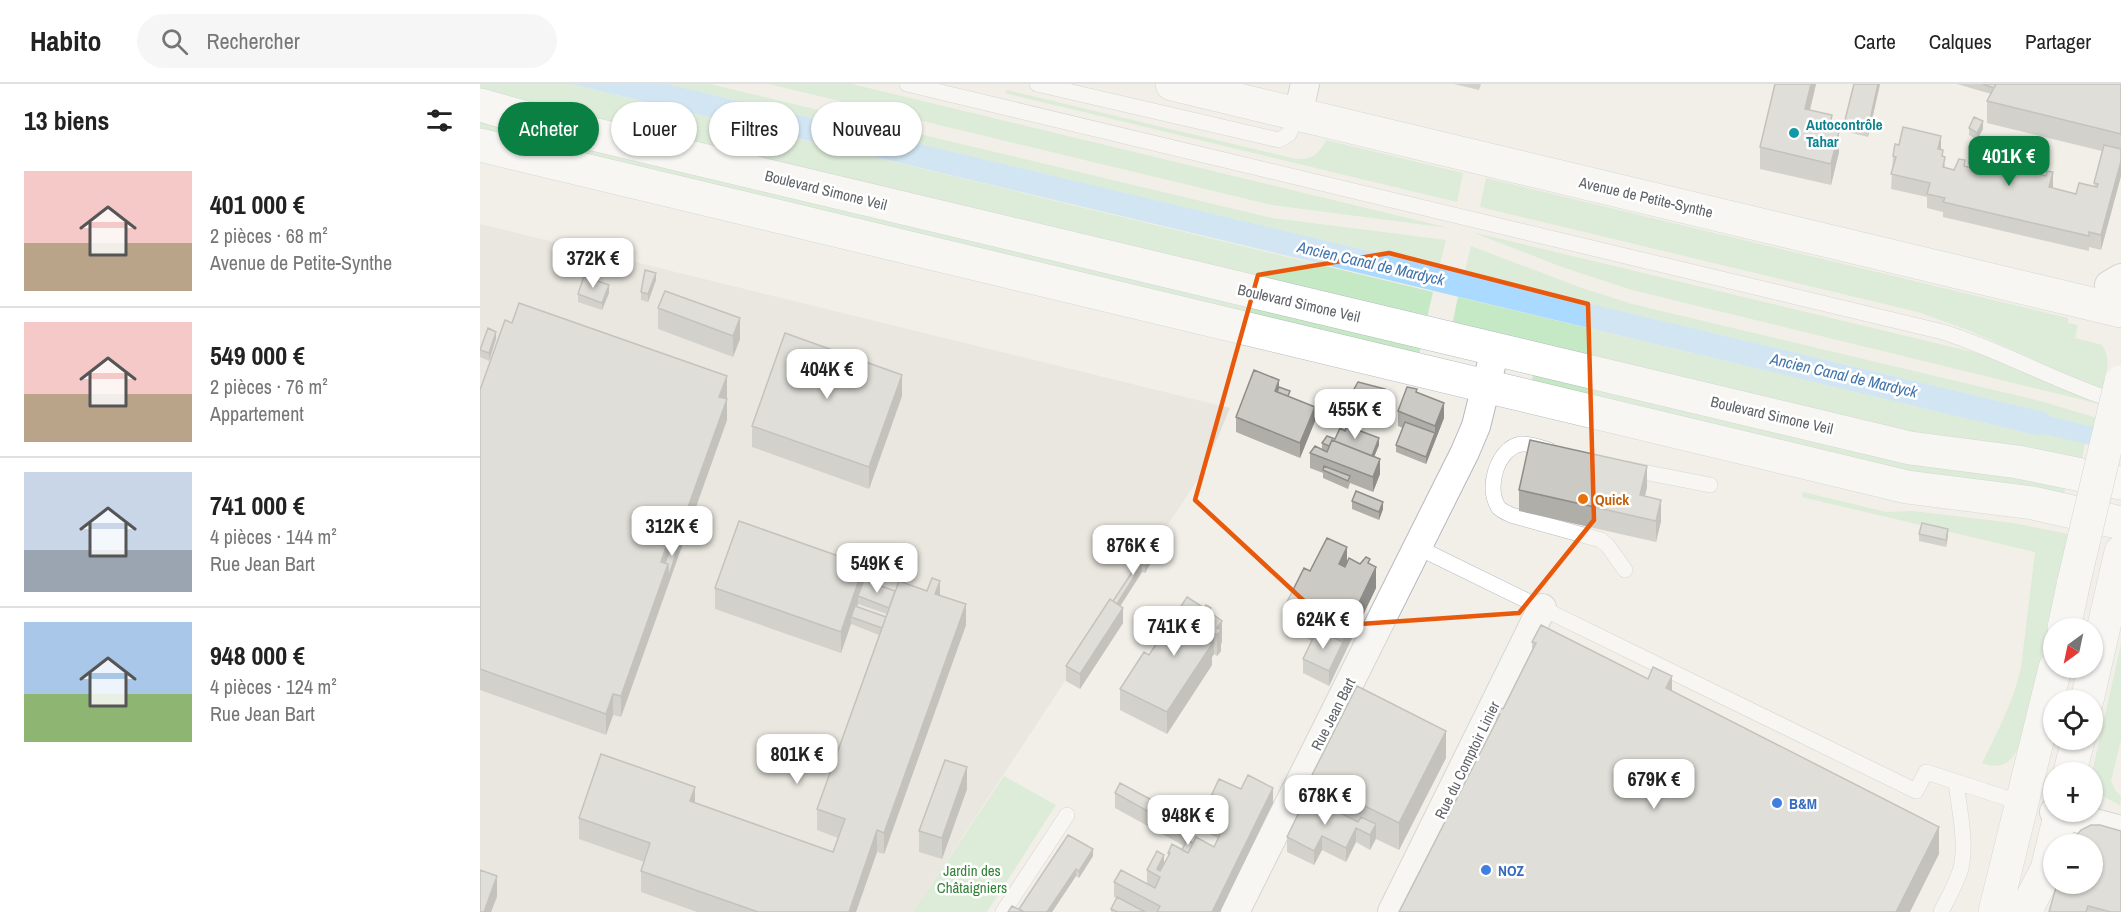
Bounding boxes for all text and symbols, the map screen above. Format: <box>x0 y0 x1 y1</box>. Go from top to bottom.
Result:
search box <box>137 14 557 68</box>
text: Habito <box>30 22 101 60</box>
icon: search <box>158 25 191 58</box>
text: Rechercher <box>206 26 300 56</box>
text: Carte <box>1854 27 1896 56</box>
text: Calques <box>1929 27 1992 56</box>
text: Partager <box>2025 27 2091 56</box>
chip: Acheter <box>498 102 599 156</box>
chip: Louer <box>611 102 697 156</box>
chip: Filtres <box>709 102 799 156</box>
chip: Nouveau <box>811 102 922 156</box>
text: 13 biens <box>24 103 109 138</box>
icon: filters <box>423 104 456 137</box>
place label: Autocontrôle Tahar <box>1806 114 1883 152</box>
marker: Autocontrôle Tahar <box>1787 126 1801 140</box>
pin: 401K € <box>1960 136 2058 187</box>
text: 401K € <box>1983 142 2035 169</box>
street label: Boulevard Simone Veil <box>763 165 889 215</box>
street label: Avenue de Petite-Synthe <box>1576 171 1715 223</box>
text: 401 000 € <box>210 187 305 222</box>
icon: home <box>72 195 144 267</box>
text: 2 pièces · 68 m² <box>210 222 328 249</box>
water label: Ancien Canal de Mardyck <box>1294 235 1447 291</box>
pin: 372K € <box>544 238 642 289</box>
text: 372K € <box>567 244 619 271</box>
text: Avenue de Petite-Synthe <box>210 249 392 276</box>
street label: Boulevard Simone Veil <box>1236 279 1362 327</box>
text: 549 000 € <box>210 338 305 373</box>
icon: home <box>72 346 144 418</box>
water label: Ancien Canal de Mardyck <box>1767 347 1920 403</box>
pin: 404K € <box>778 349 876 400</box>
text: 404K € <box>801 355 853 382</box>
text: 2 pièces · 76 m² <box>210 373 328 400</box>
pin: 455K € <box>1306 389 1404 440</box>
street label: Boulevard Simone Veil <box>1709 391 1835 439</box>
text: 455K € <box>1329 395 1381 422</box>
text: Appartement <box>210 400 304 427</box>
text: 741 000 € <box>210 488 305 523</box>
place label: Quick <box>1595 489 1629 510</box>
marker: Quick <box>1576 492 1590 506</box>
icon: home <box>72 496 144 568</box>
pin: 312K € <box>623 506 721 557</box>
text: 312K € <box>646 512 698 539</box>
text: 4 pièces · 144 m² <box>210 523 337 550</box>
pin: 876K € <box>1084 525 1182 576</box>
text: 876K € <box>1107 531 1159 558</box>
pin: 549K € <box>828 543 926 594</box>
text: 549K € <box>851 549 903 576</box>
text: Rue Jean Bart <box>210 550 315 577</box>
pin: 624K € <box>1274 599 1372 650</box>
text: 624K € <box>1297 605 1349 632</box>
pin: 741K € <box>1125 606 1223 657</box>
text: 741K € <box>1148 612 1200 639</box>
north arrow <box>2043 618 2103 678</box>
map controls <box>2043 618 2103 894</box>
text: 948 000 € <box>210 638 305 673</box>
icon: home <box>72 646 144 718</box>
text: 4 pièces · 124 m² <box>210 673 337 700</box>
street label: Rue Jean Bart <box>1306 674 1360 754</box>
button: locate <box>2043 690 2103 750</box>
street label: Rue du Comptoir Linier <box>1429 698 1505 822</box>
text: Rue Jean Bart <box>210 700 315 727</box>
pin: 801K € <box>748 734 846 785</box>
text: 801K € <box>771 740 823 767</box>
pin: 679K € <box>1605 759 1703 810</box>
button: + <box>2043 762 2103 822</box>
text: 679K € <box>1628 765 1680 792</box>
pin: 678K € <box>1276 775 1374 826</box>
text: 678K € <box>1299 781 1351 808</box>
place label: B&M <box>1789 793 1817 814</box>
pin: 948K € <box>1139 795 1237 846</box>
marker: B&M <box>1770 796 1784 810</box>
text: 948K € <box>1162 801 1214 828</box>
button: − <box>2043 834 2103 894</box>
park label: Jardin des Châtaigniers <box>937 860 1007 898</box>
place label: NOZ <box>1498 860 1524 881</box>
marker: NOZ <box>1479 863 1493 877</box>

